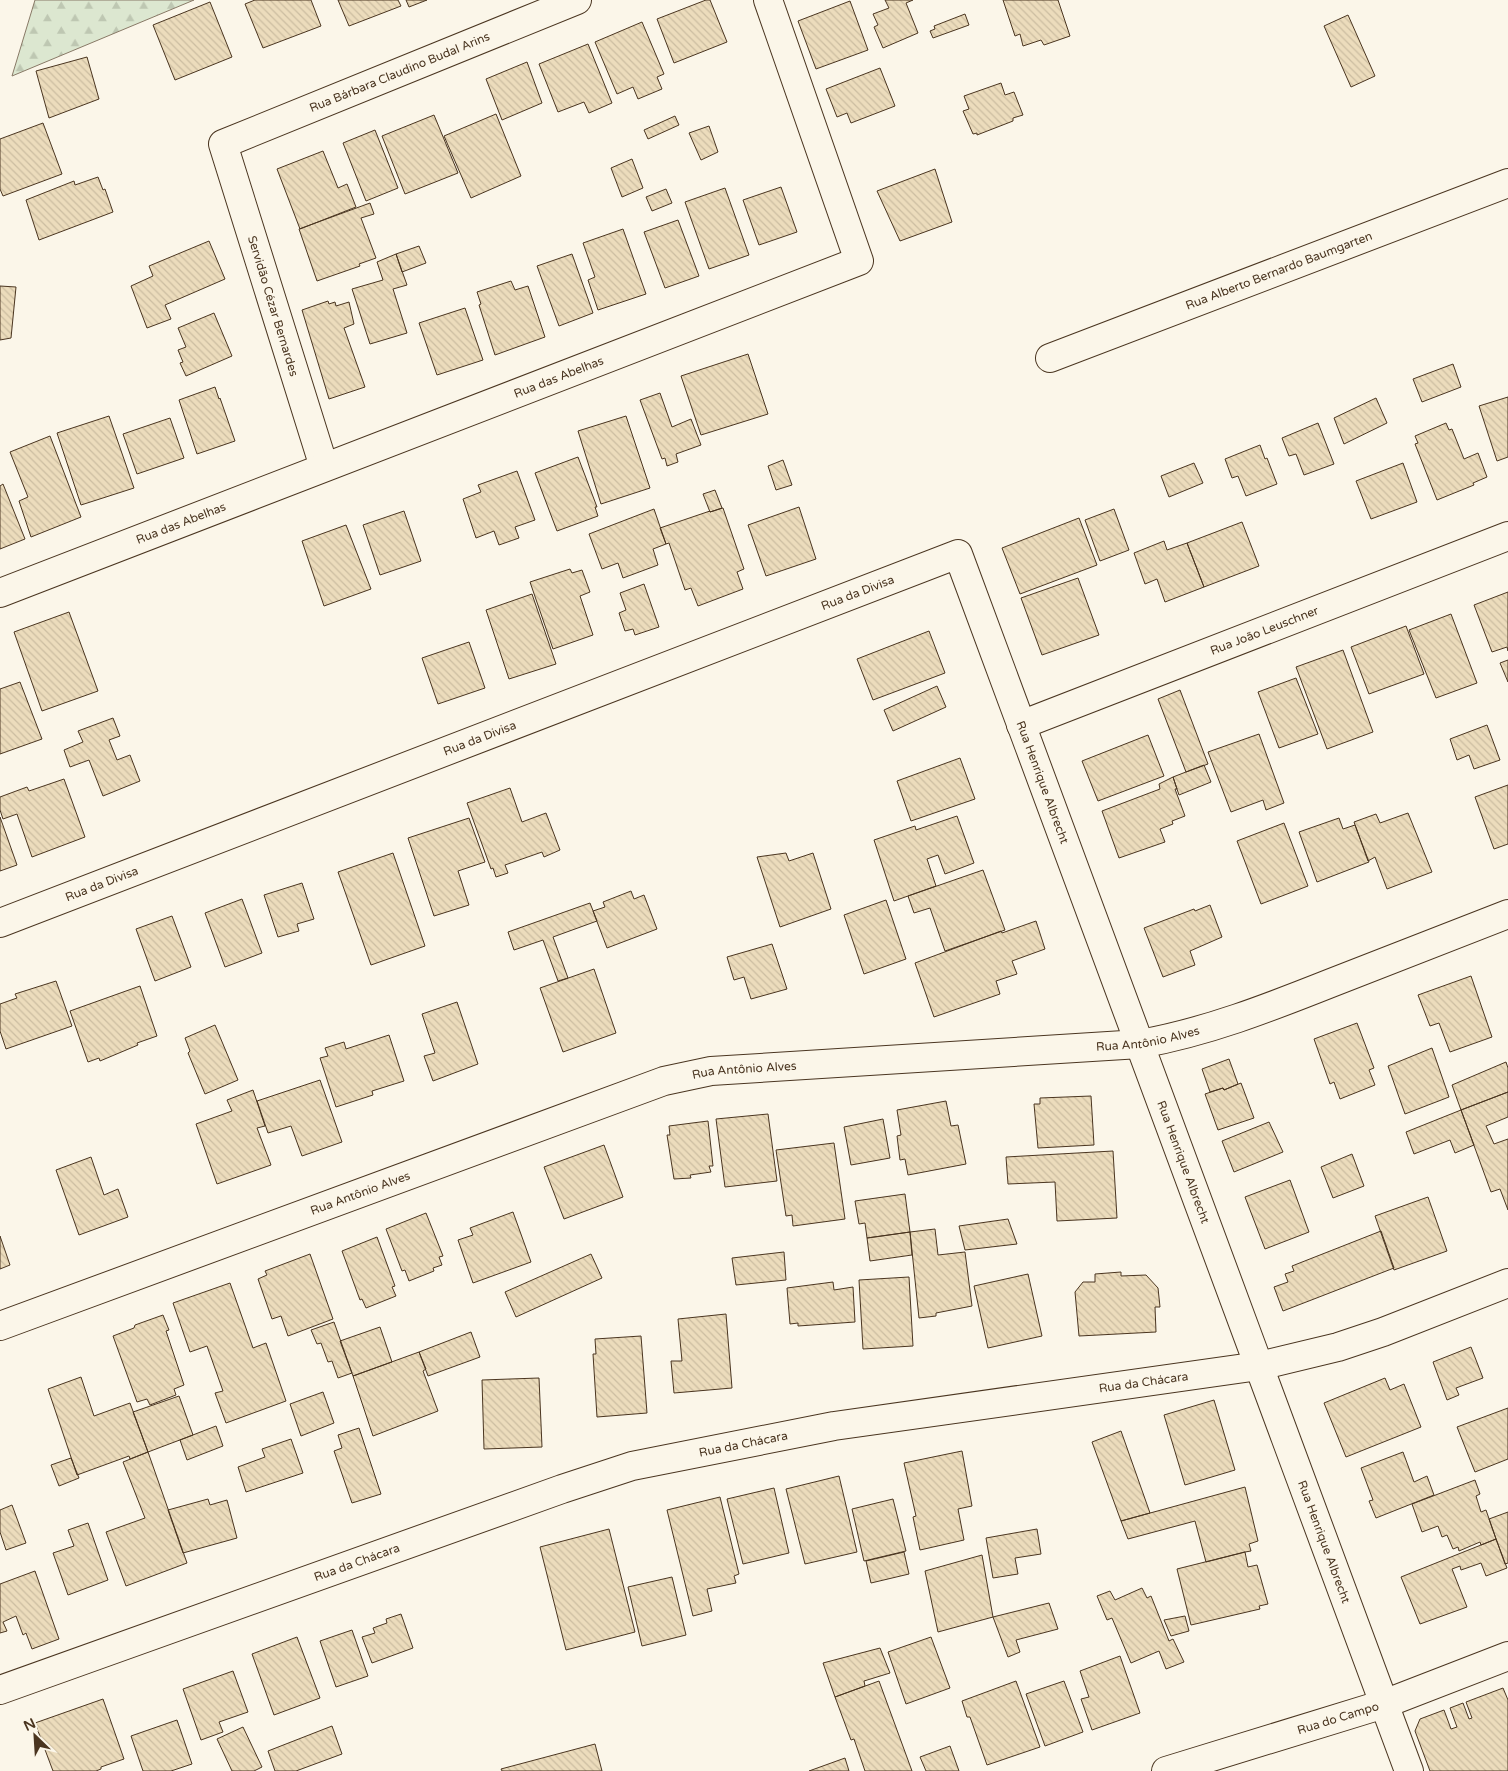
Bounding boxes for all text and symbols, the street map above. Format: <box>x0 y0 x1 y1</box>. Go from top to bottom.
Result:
street label: Rua Bárbara Claudino Budal Arins <box>307 29 492 115</box>
street label: Rua Alberto Bernardo Baumgarten <box>1184 229 1374 313</box>
street label: Servidão Cézar Bernardes <box>245 234 301 378</box>
street label: Rua das Abelhas <box>512 353 606 401</box>
street label: Rua das Abelhas <box>134 499 228 547</box>
street label: Rua da Divisa <box>819 572 896 613</box>
street label: Rua João Leuschner <box>1208 603 1321 658</box>
street label: Rua da Divisa <box>441 718 518 759</box>
street label: Rua Henrique Albrecht <box>1013 719 1072 846</box>
street label: Rua da Divisa <box>63 863 140 904</box>
street label: Rua Antônio Alves <box>1095 1023 1201 1054</box>
street label: Rua Antônio Alves <box>691 1059 797 1082</box>
street label: Rua Henrique Albrecht <box>1154 1099 1213 1226</box>
street label: Rua Antônio Alves <box>309 1168 412 1218</box>
street label: Rua da Chácara <box>1098 1369 1189 1396</box>
street label: Rua da Chácara <box>698 1428 789 1460</box>
street label: Rua Henrique Albrecht <box>1295 1478 1353 1606</box>
street label: Rua da Chácara <box>312 1541 402 1584</box>
street label: Rua do Campo <box>1296 1699 1381 1737</box>
north arrow <box>10 1711 60 1761</box>
text: N <box>21 1715 38 1735</box>

